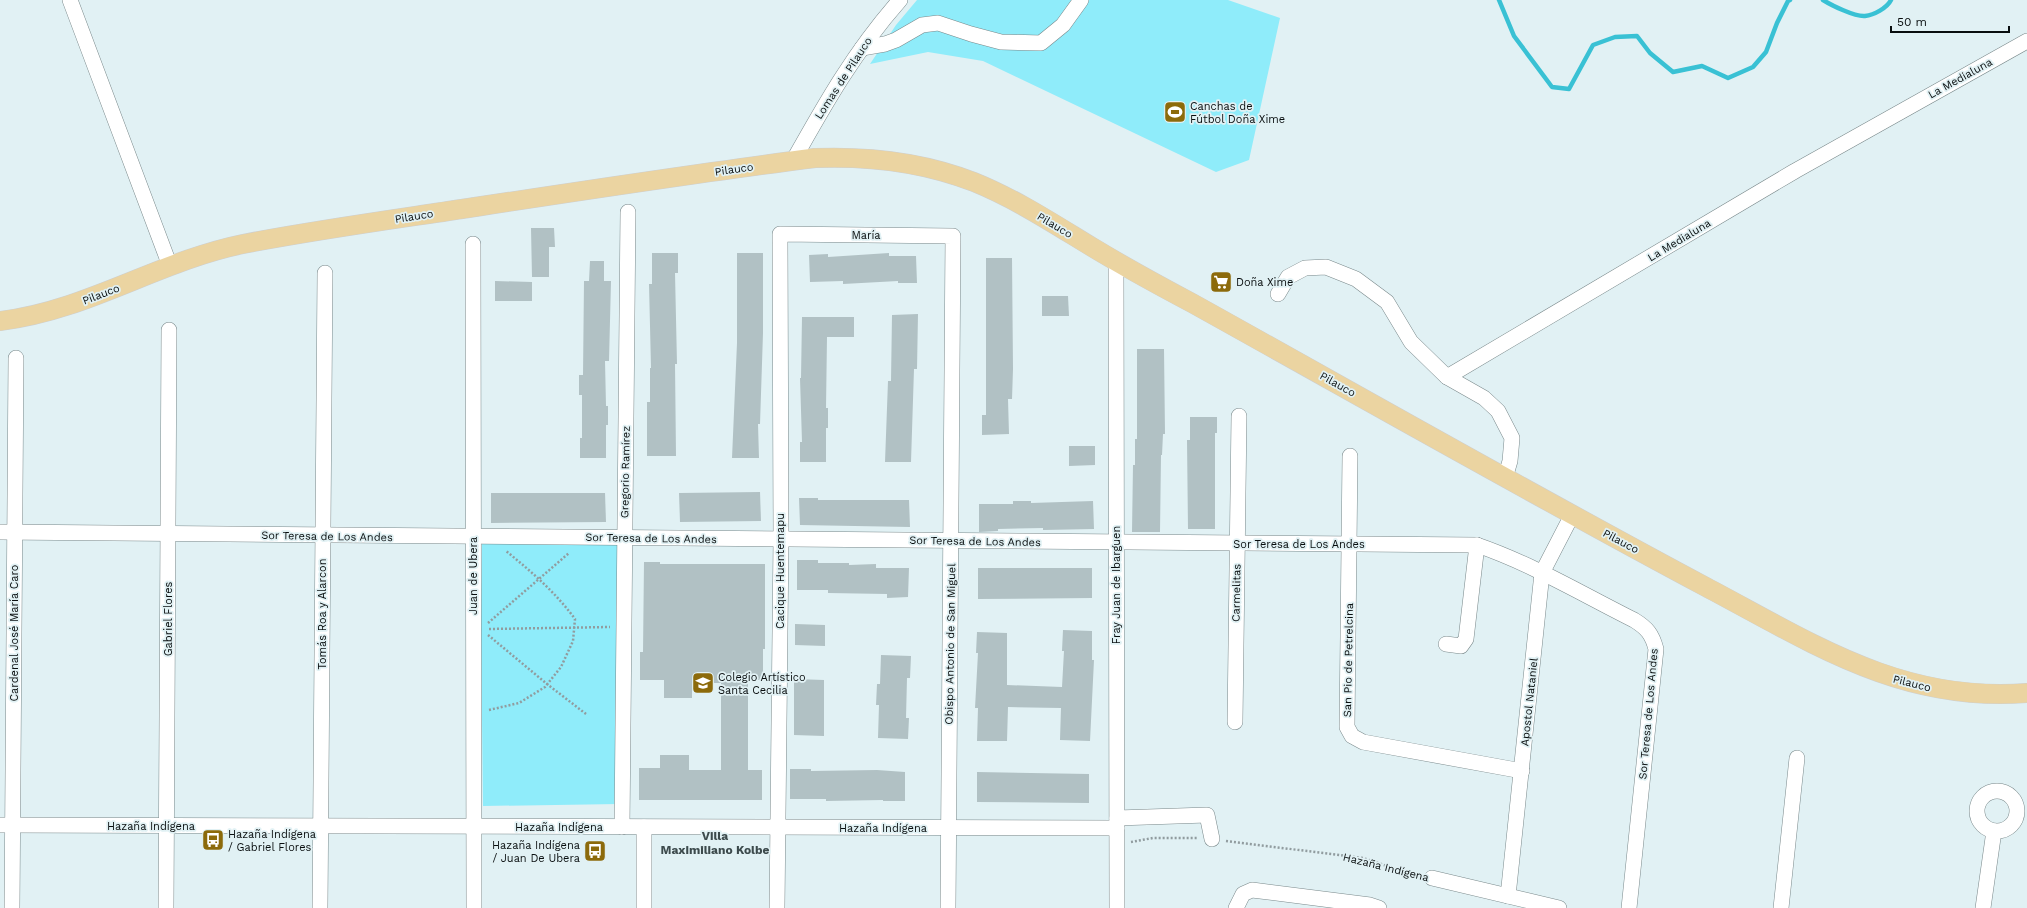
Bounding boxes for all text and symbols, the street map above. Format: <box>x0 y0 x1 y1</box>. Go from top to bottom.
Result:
scale bar <box>1891 8 2009 34</box>
text: 50 m <box>1897 15 1927 29</box>
street label: Lomas de Pilauco <box>812 35 875 122</box>
street label: La Medialuna <box>1926 55 1995 101</box>
sports icon: Canchas de Fútbol Doña Xime <box>1162 99 1188 125</box>
place label: Canchas de Fútbol Doña Xime <box>1190 100 1285 126</box>
street label: Pilauco <box>714 160 754 179</box>
street label: Pilauco <box>394 207 434 226</box>
street label: Pilauco <box>1035 210 1075 241</box>
street label: La Medialuna <box>1645 217 1713 264</box>
street label: María <box>851 229 881 242</box>
supermarket icon: Doña Xime <box>1208 269 1234 295</box>
place label: Doña Xime <box>1236 276 1293 289</box>
street label: Pilauco <box>81 281 122 307</box>
street label: Pilauco <box>1318 369 1358 400</box>
street label: Gregorio Ramírez <box>618 426 633 518</box>
street label: Cacique Huentemapu <box>774 513 787 629</box>
street label: Fray Juan de Ibarguen <box>1110 526 1123 644</box>
street label: Pilauco <box>1601 527 1641 556</box>
street label: Sor Teresa de Los Andes <box>261 529 393 544</box>
street label: Sor Teresa de Los Andes <box>585 531 717 546</box>
street label: Sor Teresa de Los Andes <box>909 534 1041 549</box>
street label: Juan de Ubera <box>467 537 480 615</box>
street label: Sor Teresa de Los Andes <box>1233 538 1365 551</box>
street label: Tomás Roa y Alarcon <box>316 559 329 669</box>
street label: Obispo Antonio de San Miguel <box>943 563 958 725</box>
street label: Carmelitas <box>1229 564 1244 622</box>
street label: Cardenal José María Caro <box>8 565 21 701</box>
street label: Gabriel Flores <box>162 581 175 656</box>
street label: San Pio de Petrelcina <box>1341 603 1356 717</box>
street label: Sor Teresa de Los Andes <box>1636 648 1661 780</box>
street label: Apostol Nataniel <box>1518 657 1541 747</box>
school or university icon: Colegio Artístico Santa Cecilia <box>690 670 716 696</box>
place label: Colegio Artístico Santa Cecilia <box>718 671 806 697</box>
street label: Pilauco <box>1891 672 1932 694</box>
street label: Hazaña Indígena <box>107 820 195 833</box>
street label: Hazaña Indígena <box>515 821 603 834</box>
street label: Hazaña Indígena <box>839 822 927 835</box>
bus stop icon: Hazaña Indígena / Gabriel Flores <box>200 827 226 853</box>
place label: Hazaña Indígena / Gabriel Flores <box>228 828 316 854</box>
district label: Villa Maximiliano Kolbe <box>660 829 770 857</box>
bus stop icon: Hazaña Indígena / Juan De Ubera <box>582 838 608 864</box>
place label: Hazaña Indígena / Juan De Ubera <box>492 839 580 865</box>
street label: Hazaña Indígena <box>1342 851 1430 884</box>

